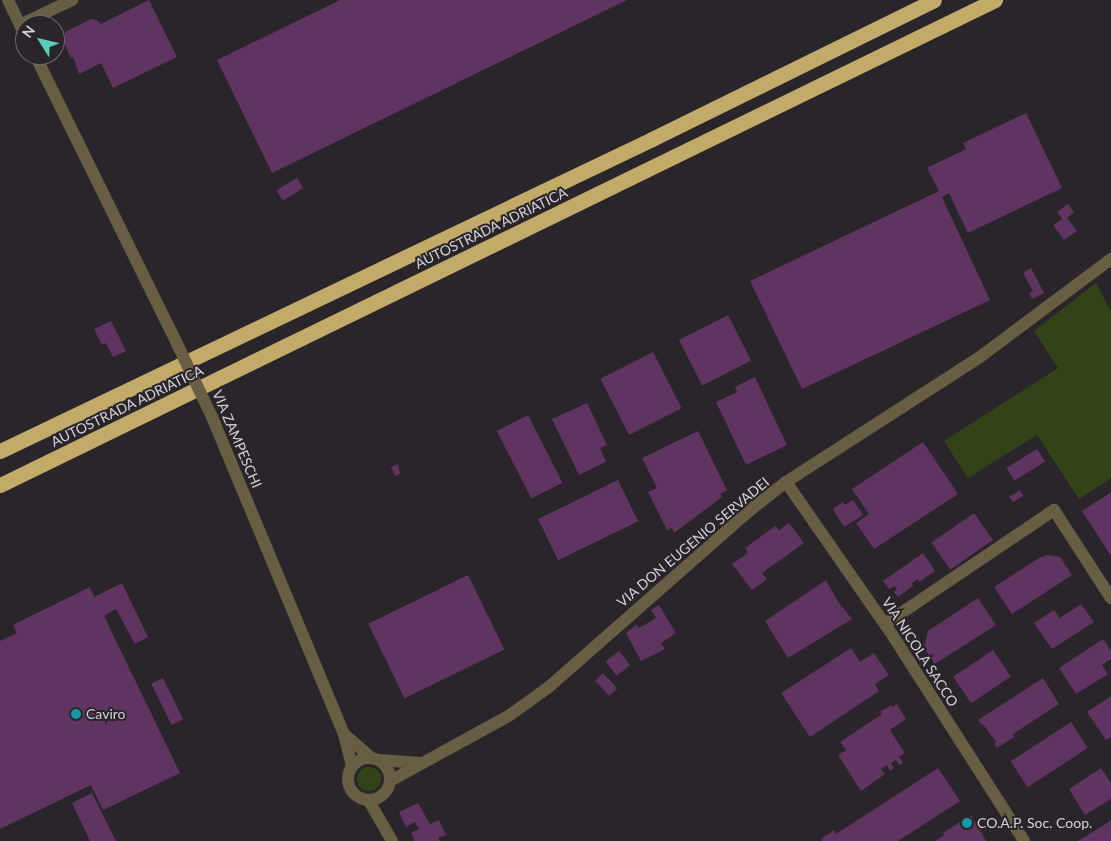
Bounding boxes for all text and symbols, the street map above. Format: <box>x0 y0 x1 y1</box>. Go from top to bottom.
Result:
north arrow <box>15 15 65 65</box>
text: N <box>18 22 38 41</box>
street label: AUTOSTRADA ADRIATICA <box>412 184 570 272</box>
street label: AUTOSTRADA ADRIATICA <box>48 362 206 450</box>
street label: VIA ZAMPESCHI <box>209 387 265 491</box>
street label: VIA DON EUGENIO SERVADEI <box>613 473 773 611</box>
street label: VIA NICOLA SACCO <box>878 594 962 710</box>
place label: Caviro <box>86 706 125 722</box>
marker: Caviro <box>70 708 82 720</box>
place label: CO.A.P. Soc. Coop. <box>977 815 1092 831</box>
marker: CO.A.P. Soc. Coop. <box>961 817 973 829</box>

